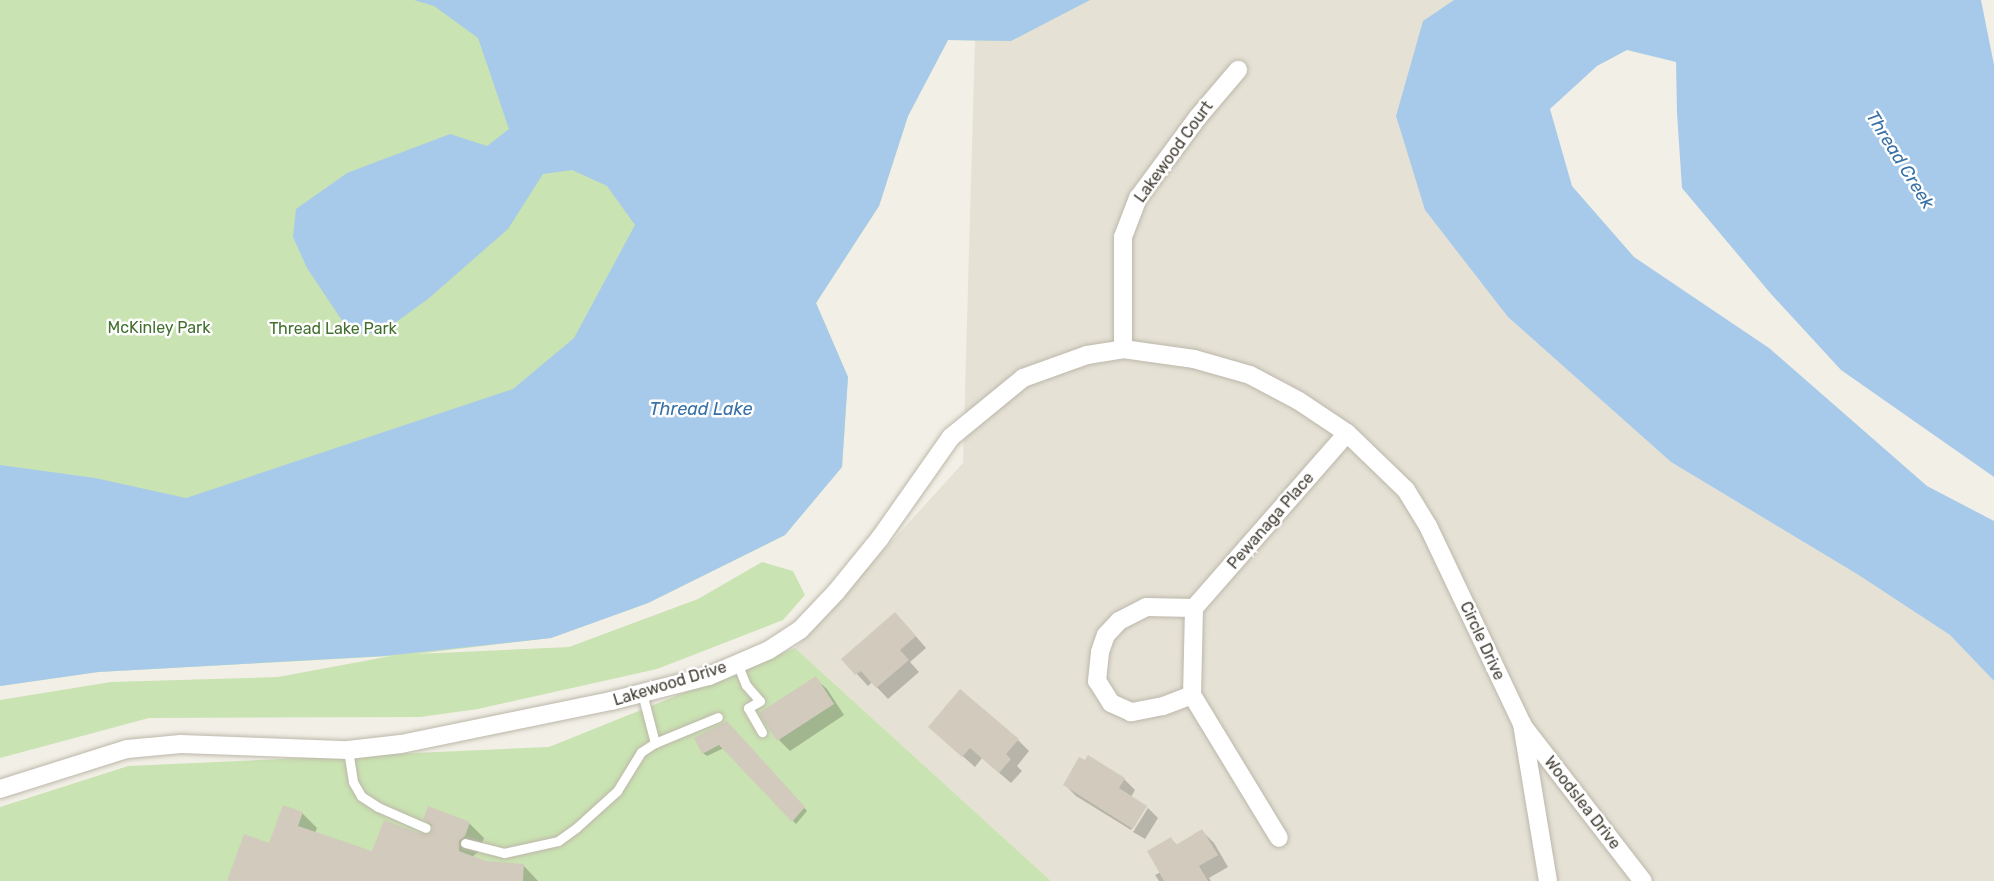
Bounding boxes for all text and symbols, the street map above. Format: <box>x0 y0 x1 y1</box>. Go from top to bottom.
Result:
street label: Lakewood Court <box>1131 98 1217 206</box>
water label: Thread Creek <box>1861 107 1939 213</box>
park label: McKinley Park <box>107 318 211 338</box>
park label: Thread Lake Park <box>269 319 397 339</box>
water label: Thread Lake <box>650 398 752 420</box>
street label: Pewanaga Place <box>1224 469 1318 573</box>
street label: Circle Drive <box>1455 599 1509 683</box>
street label: Lakewood Drive <box>611 658 729 710</box>
street label: Woodslea Drive <box>1540 753 1624 853</box>

